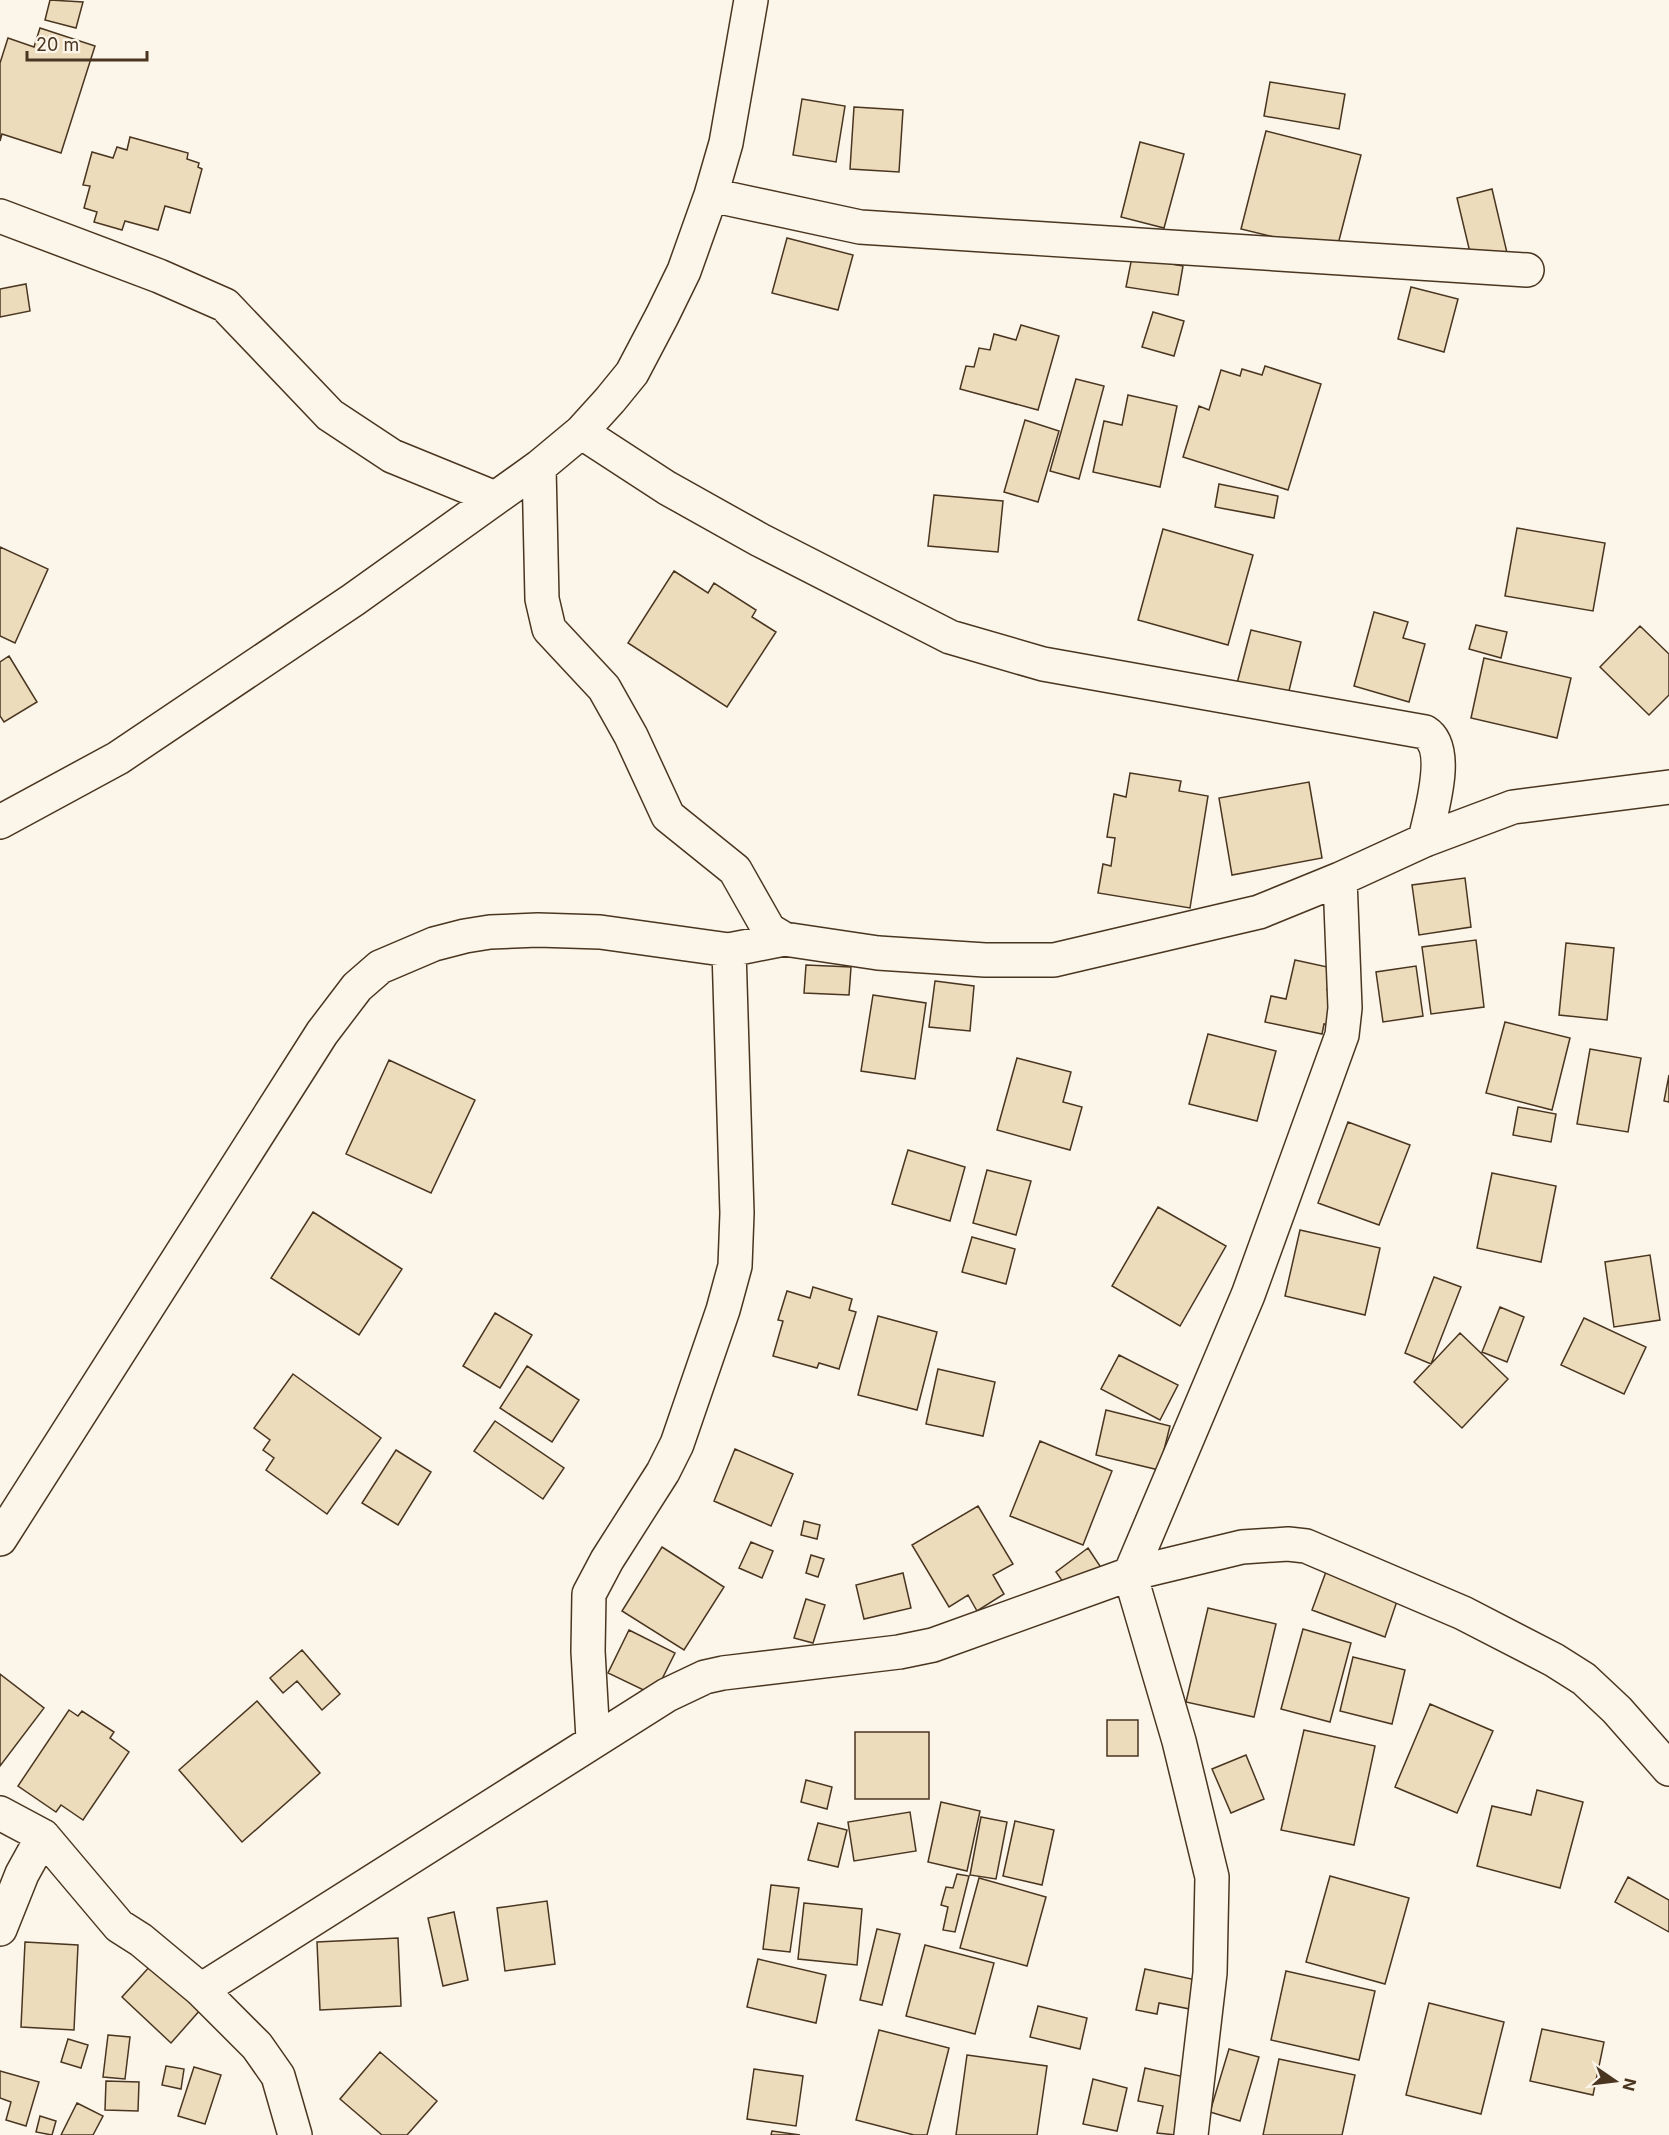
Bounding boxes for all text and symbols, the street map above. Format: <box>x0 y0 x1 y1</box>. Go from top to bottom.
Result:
scale bar <box>27 24 147 62</box>
text: 20 m <box>36 34 79 55</box>
north arrow <box>1585 2051 1645 2111</box>
text: N <box>1618 2076 1641 2093</box>

